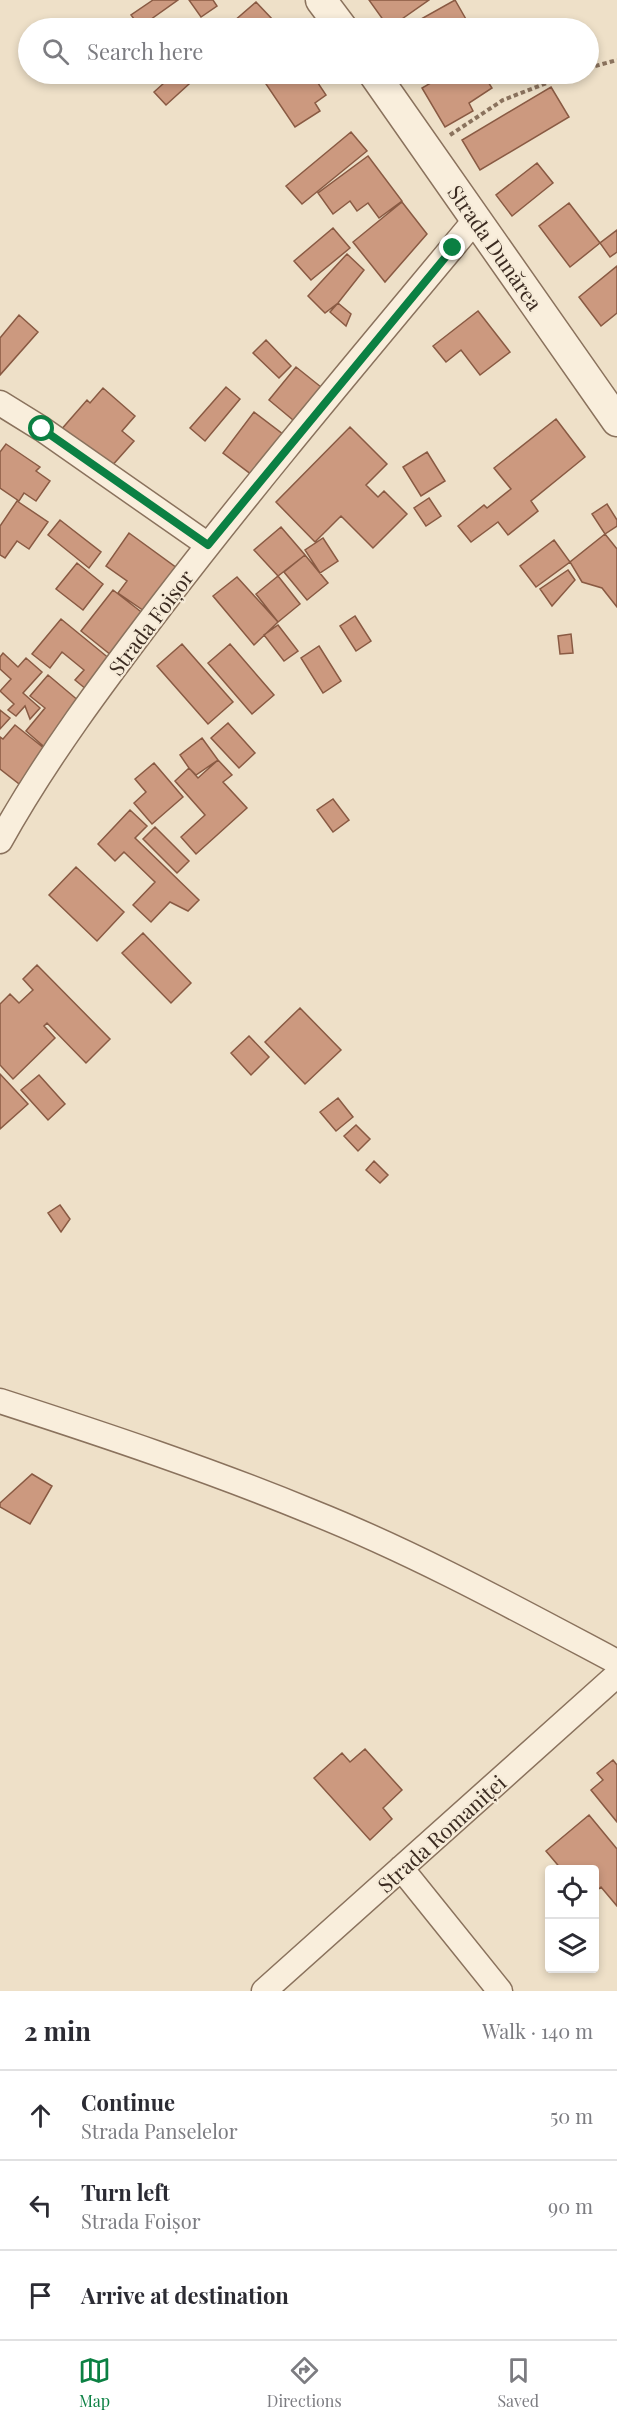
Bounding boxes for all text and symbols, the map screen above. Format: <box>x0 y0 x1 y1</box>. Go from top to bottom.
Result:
search box <box>18 18 599 84</box>
icon: search <box>39 35 72 68</box>
text: Search here <box>87 36 203 66</box>
street label: Strada Dunărea <box>442 179 550 316</box>
route end <box>439 234 465 260</box>
route start <box>28 415 54 441</box>
street label: Strada Foișor <box>101 563 200 681</box>
street label: Strada Romaniței <box>371 1768 512 1899</box>
map controls <box>545 1865 599 1973</box>
button: locate <box>545 1865 599 1919</box>
button: layers <box>545 1919 599 1973</box>
text: 2 min <box>24 2013 91 2048</box>
text: Walk · 140 m <box>482 2017 593 2044</box>
text: Continue <box>81 2087 175 2117</box>
icon: ahead <box>24 2099 57 2132</box>
text: 50 m <box>550 2102 593 2129</box>
text: Strada Panselelor <box>81 2117 238 2144</box>
text: Turn left <box>81 2177 170 2207</box>
icon: left <box>24 2189 57 2222</box>
text: 90 m <box>548 2192 593 2219</box>
text: Strada Foișor <box>81 2207 201 2234</box>
icon: arrive <box>24 2279 57 2312</box>
text: Arrive at destination <box>81 2280 289 2310</box>
tab: Map <box>78 2354 111 2411</box>
tab: Directions <box>267 2354 342 2411</box>
tab: Saved <box>497 2354 539 2411</box>

